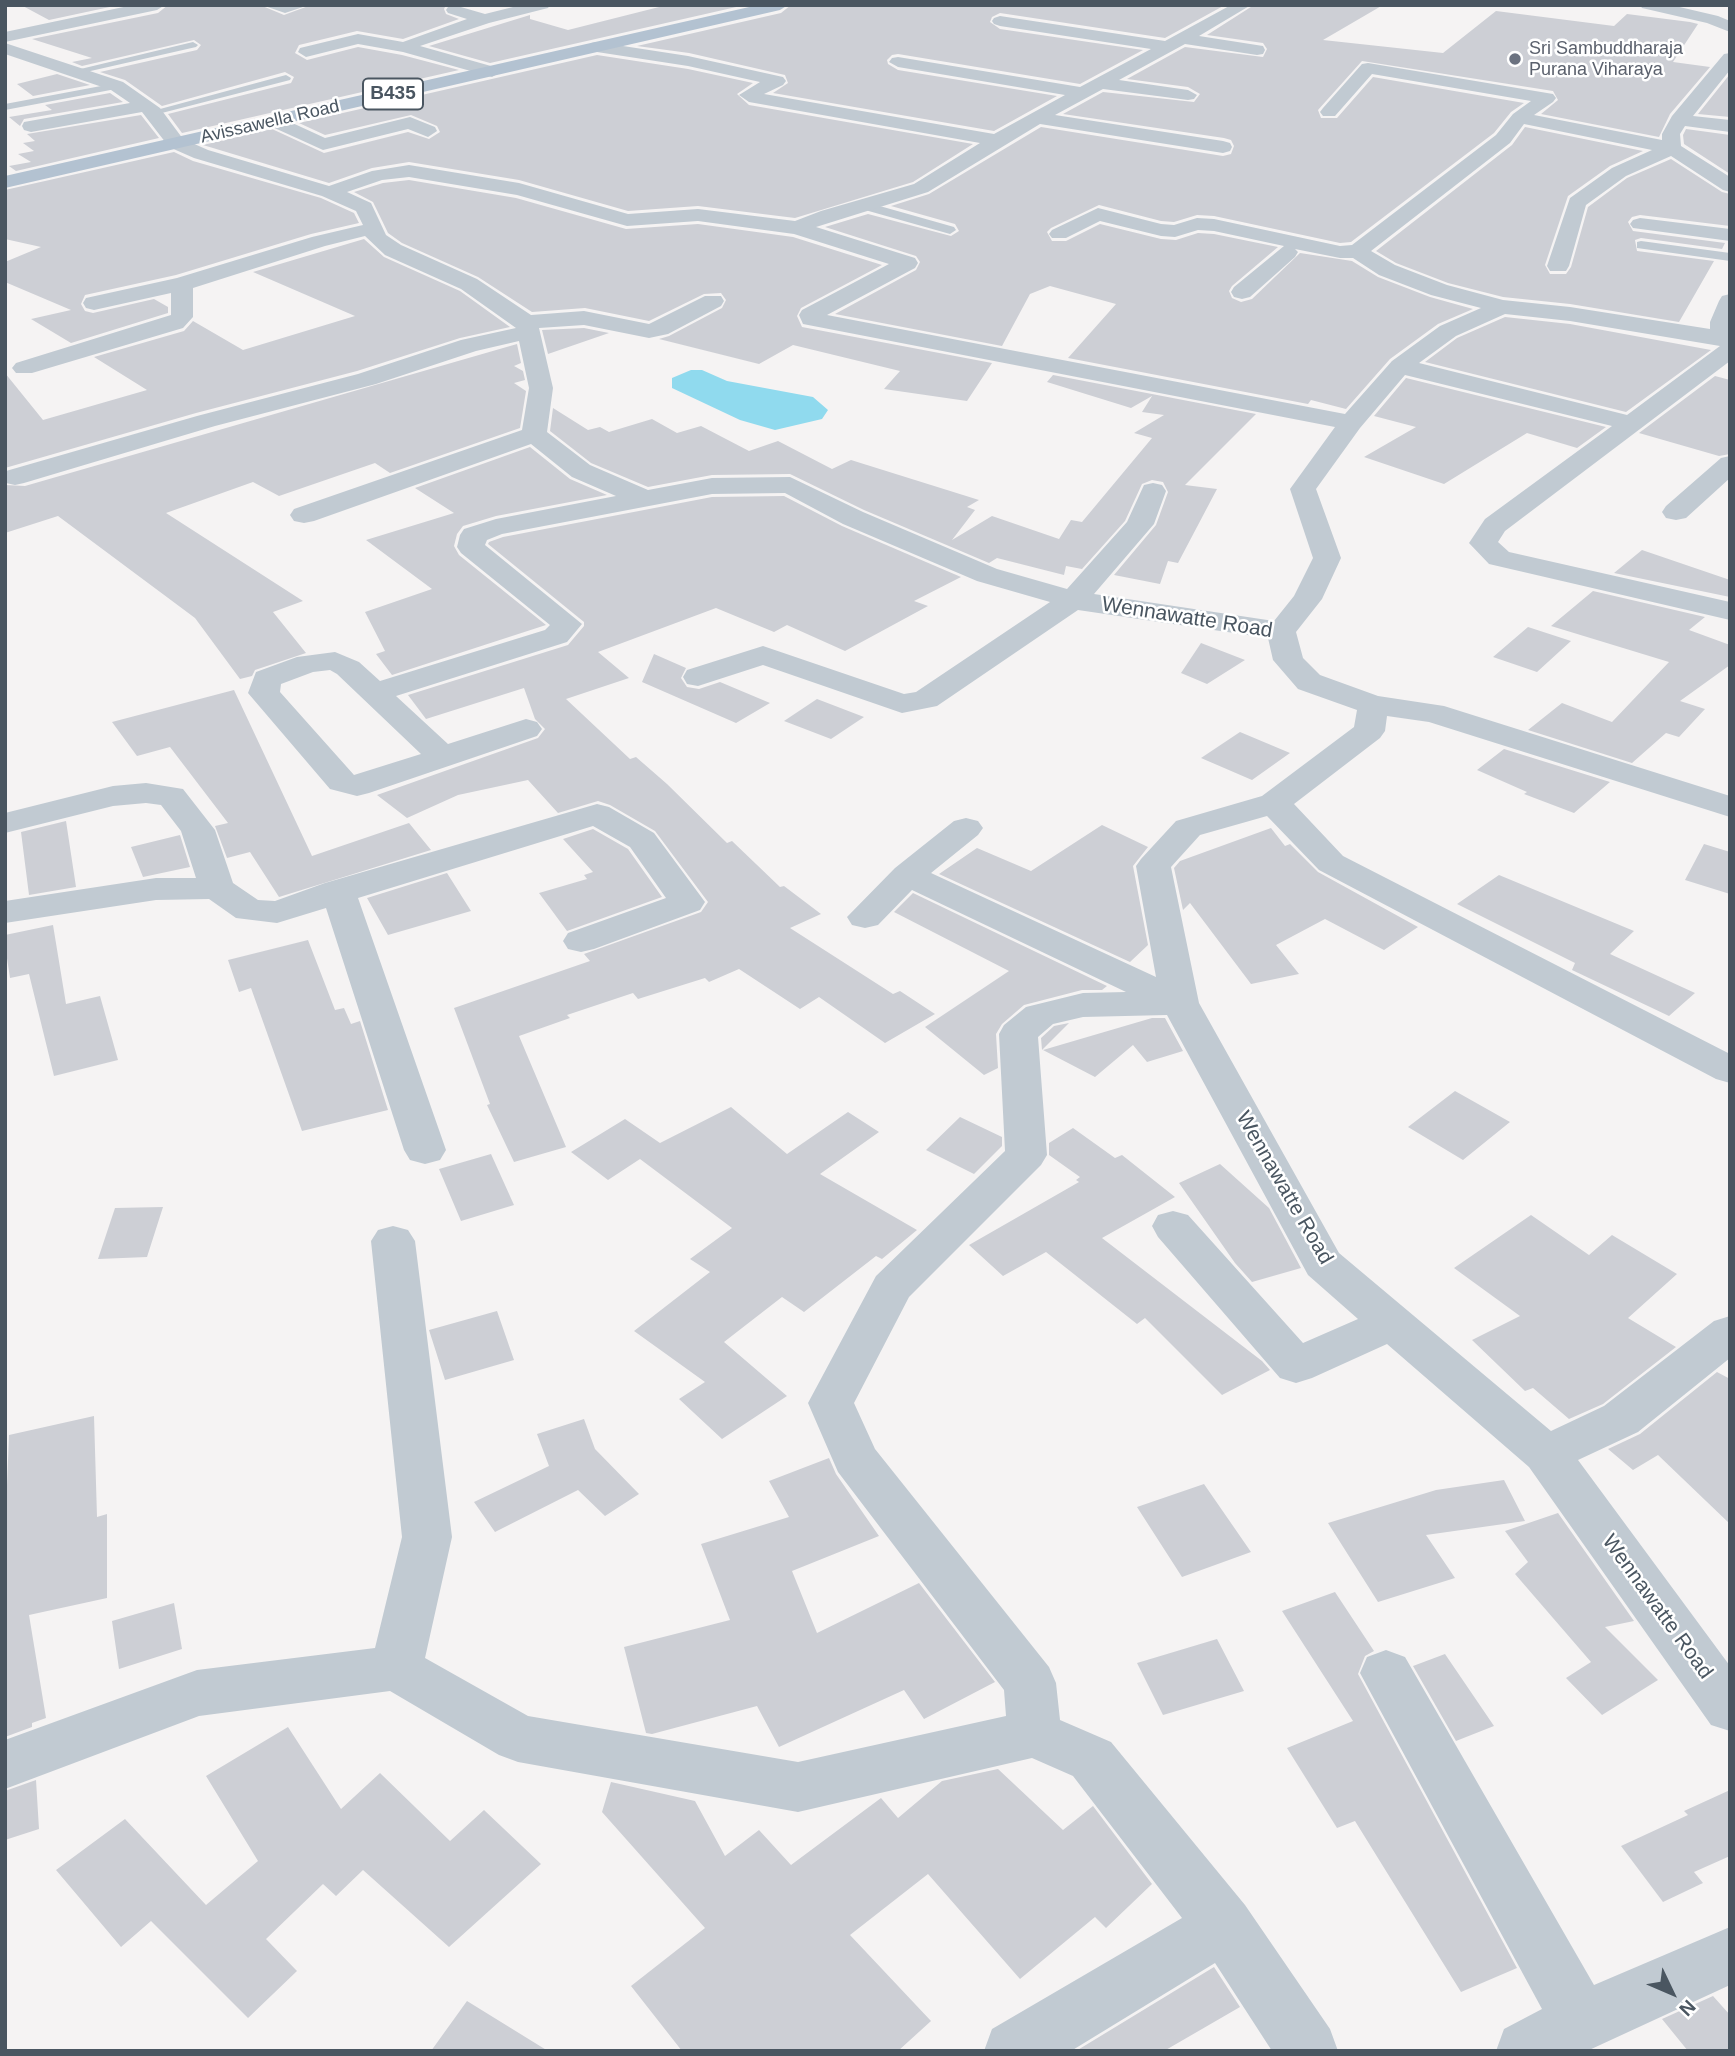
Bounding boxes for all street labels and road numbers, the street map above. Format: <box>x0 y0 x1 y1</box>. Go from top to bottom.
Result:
road number: B435 <box>363 78 423 110</box>
street label: Avissawella Road <box>199 96 341 148</box>
street label: Wennawatte Road <box>1100 592 1274 644</box>
street label: Wennawatte Road <box>1230 1107 1338 1269</box>
street label: Wennawatte Road <box>1596 1530 1718 1684</box>

